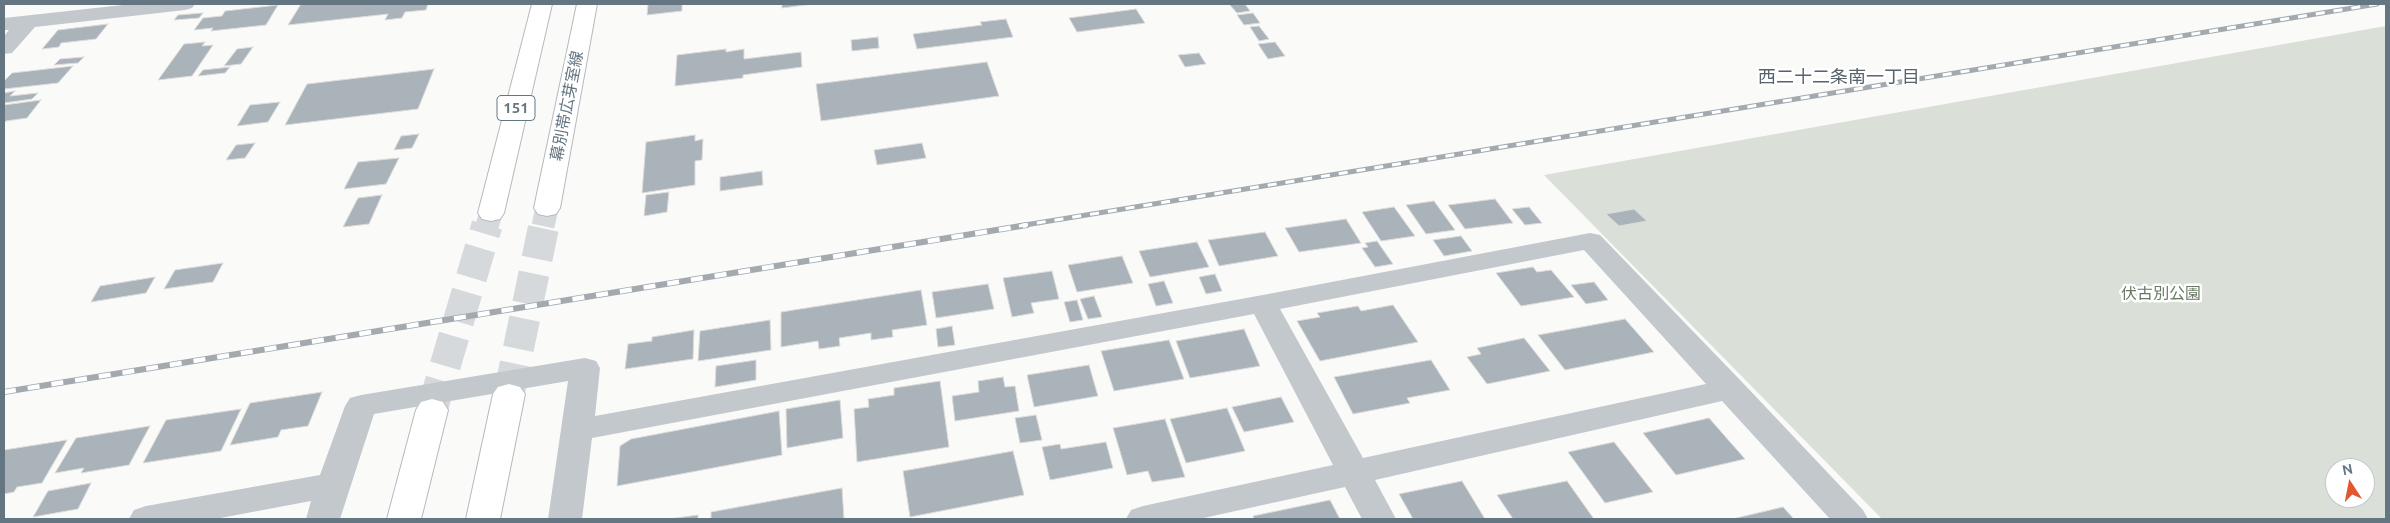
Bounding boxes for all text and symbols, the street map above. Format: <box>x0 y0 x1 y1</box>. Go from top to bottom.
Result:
street label: 幕別帯広芽室線 <box>547 49 587 163</box>
district label: 西二十二条南一丁目 <box>1758 66 1920 88</box>
road number: 151 <box>497 96 535 120</box>
park label: 伏古別公園 <box>2121 284 2201 304</box>
north arrow <box>2325 458 2375 508</box>
text: N <box>2341 460 2354 478</box>

